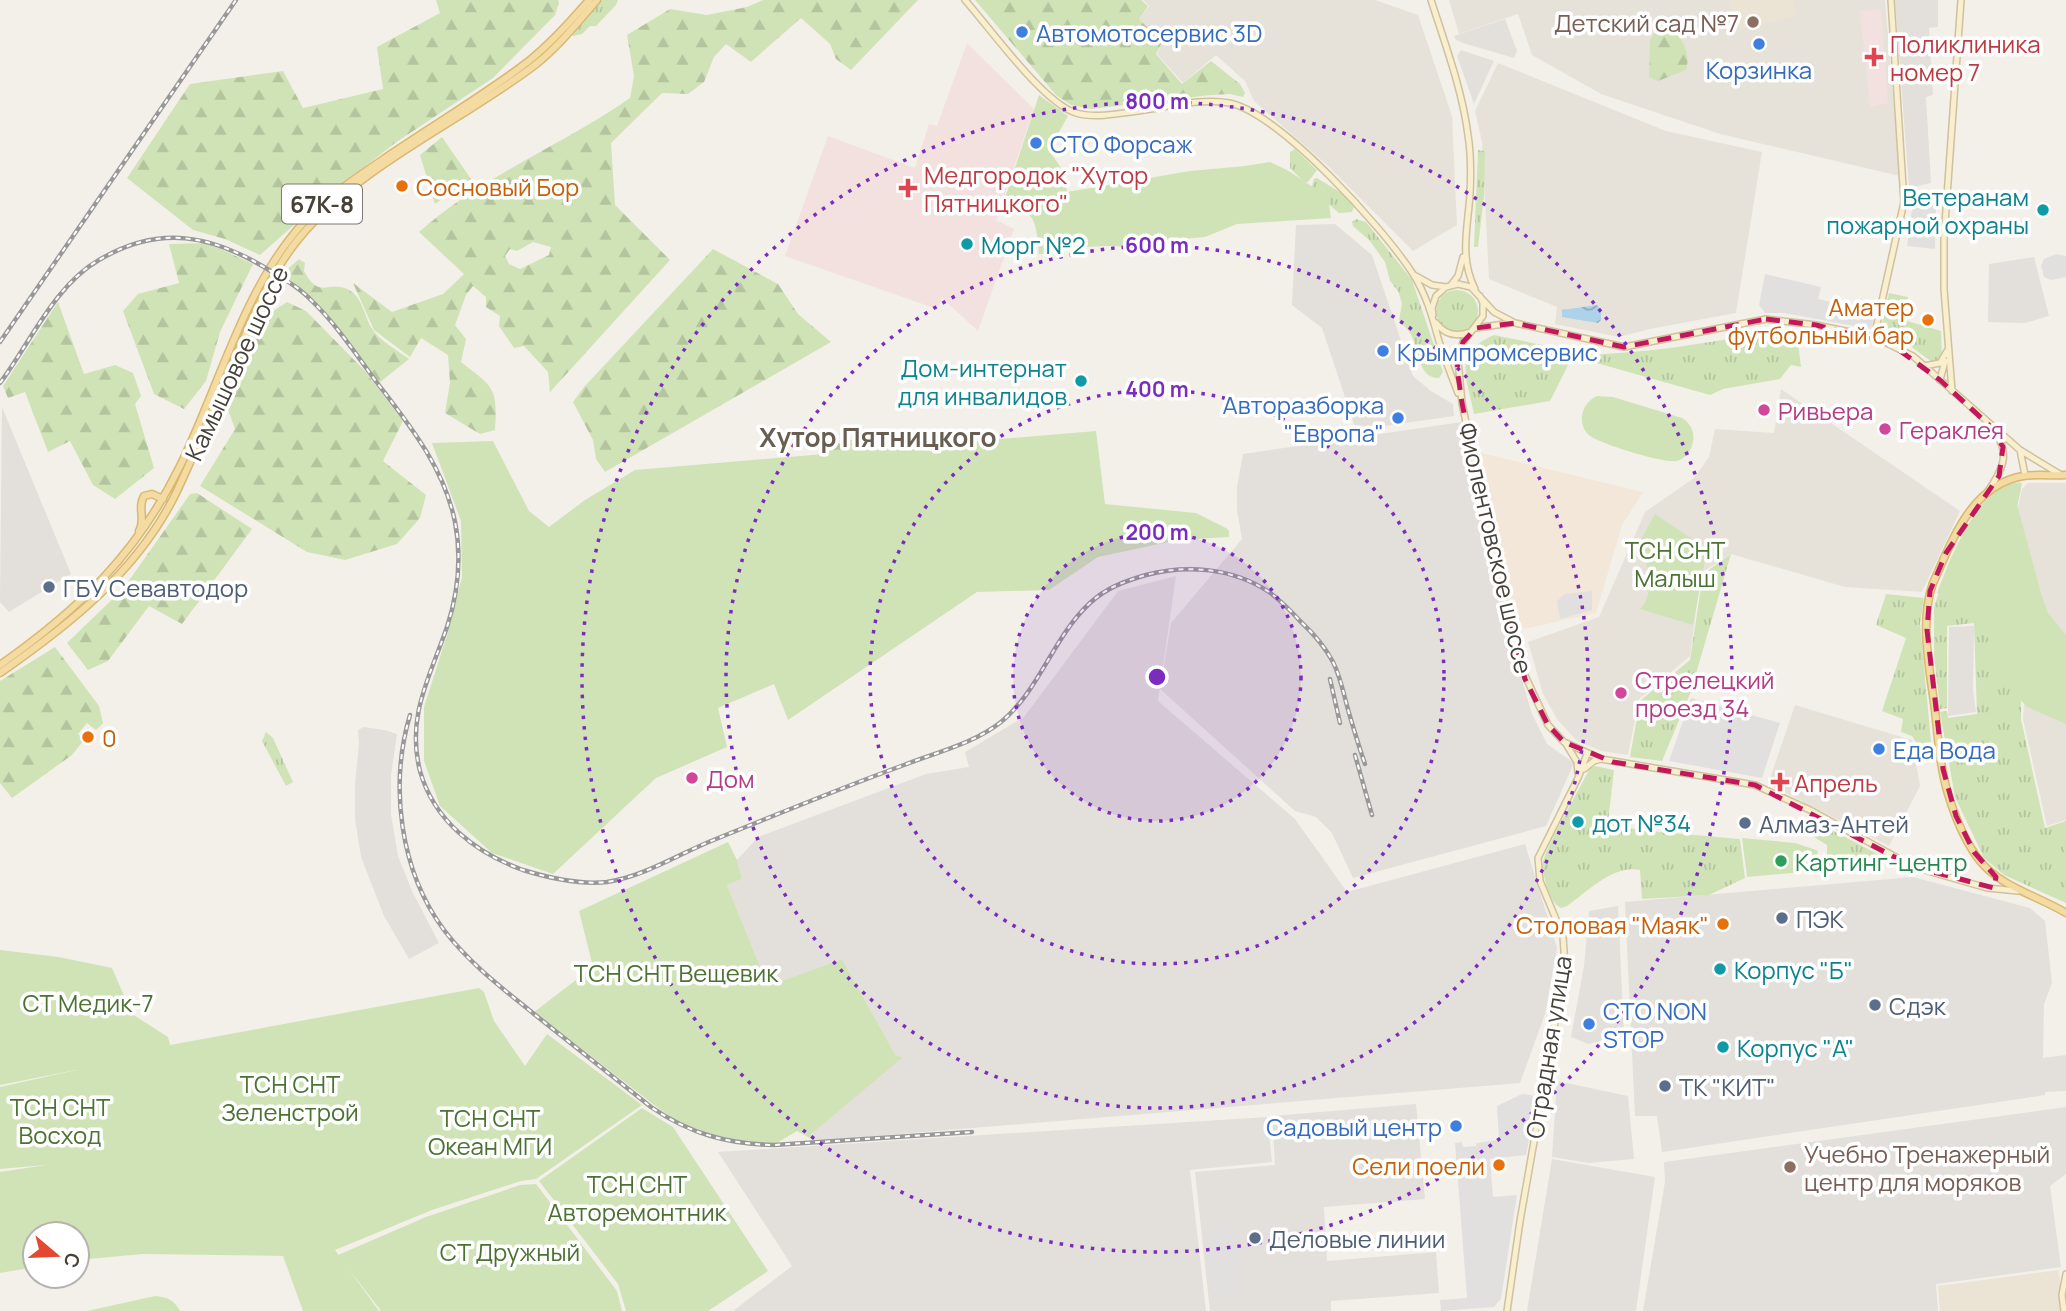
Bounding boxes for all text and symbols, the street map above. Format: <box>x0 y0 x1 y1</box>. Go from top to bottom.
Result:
place label: Детский сад №7 <box>1554 6 1739 39</box>
marker: Детский сад №7 <box>1745 14 1761 30</box>
place label: Автомотосервис 3D <box>1036 16 1262 49</box>
marker: Автомотосервис 3D <box>1014 24 1030 40</box>
place label: Поликлиника номер 7 <box>1890 27 2040 88</box>
marker: Корзинка <box>1751 36 1767 52</box>
marker: Поликлиника номер 7 <box>1864 47 1884 67</box>
place label: Корзинка <box>1706 53 1812 86</box>
text: 800 m <box>1125 87 1189 115</box>
place label: СТО Форсаж <box>1050 127 1193 160</box>
marker: СТО Форсаж <box>1028 135 1044 151</box>
place label: Медгородок "Хутор Пятницкого" <box>924 158 1148 219</box>
place label: Сосновый Бор <box>416 170 579 203</box>
marker: Сосновый Бор <box>394 178 410 194</box>
marker: Медгородок "Хутор Пятницкого" <box>898 178 918 198</box>
place label: Ветеранам пожарной охраны <box>1826 180 2029 241</box>
road number: 67К-8 <box>282 184 362 224</box>
marker: Ветеранам пожарной охраны <box>2035 202 2051 218</box>
place label: Морг №2 <box>981 228 1086 261</box>
text: 600 m <box>1125 231 1189 259</box>
marker: Морг №2 <box>959 236 975 252</box>
street label: Камышовое шоссе <box>176 260 296 466</box>
place label: Аматер футбольный бар <box>1728 290 1914 351</box>
marker: Аматер футбольный бар <box>1920 312 1936 328</box>
place label: Крымпромсервис <box>1397 335 1598 368</box>
marker: Крымпромсервис <box>1375 343 1391 359</box>
place label: Дом-интернат для инвалидов <box>898 351 1067 412</box>
marker: Дом-интернат для инвалидов <box>1073 373 1089 389</box>
text: 400 m <box>1125 375 1189 403</box>
place label: Авторазборка "Европа" <box>1223 388 1384 449</box>
place label: Ривьера <box>1778 394 1873 427</box>
marker: Ривьера <box>1756 402 1772 418</box>
marker: Авторазборка "Европа" <box>1390 410 1406 426</box>
place label: Гераклея <box>1899 413 2004 446</box>
district label: Хутор Пятницкого <box>759 419 997 455</box>
street label: Фиолентовское шоссе <box>1451 419 1541 677</box>
marker: Гераклея <box>1877 421 1893 437</box>
text: 200 m <box>1125 518 1189 546</box>
park label: ТСН СНТ Малыш <box>1625 533 1726 594</box>
place label: ГБУ Севавтодор <box>63 571 248 604</box>
marker: ГБУ Севавтодор <box>41 579 57 595</box>
place label: Стрелецкий проезд 34 <box>1635 663 1774 724</box>
centre of rings <box>1145 665 1169 689</box>
marker: Стрелецкий проезд 34 <box>1613 685 1629 701</box>
place label: 0 <box>102 721 117 754</box>
marker: 0 <box>80 729 96 745</box>
place label: Еда Вода <box>1893 733 1996 766</box>
marker: Еда Вода <box>1871 741 1887 757</box>
place label: Дом <box>706 762 755 795</box>
place label: Апрель <box>1794 766 1878 799</box>
marker: Дом <box>684 770 700 786</box>
marker: Апрель <box>1772 774 1788 790</box>
place label: дот №34 <box>1592 806 1691 839</box>
place label: Алмаз-Антей <box>1759 807 1909 840</box>
marker: дот №34 <box>1570 814 1586 830</box>
marker: Алмаз-Антей <box>1737 815 1753 831</box>
place label: Картинг-центр <box>1795 845 1967 878</box>
marker: Картинг-центр <box>1773 853 1789 869</box>
place label: ПЭК <box>1796 902 1844 935</box>
place label: Столовая "Маяк" <box>1516 908 1709 941</box>
marker: ПЭК <box>1774 910 1790 926</box>
marker: Столовая "Маяк" <box>1715 916 1731 932</box>
street label: Отрадная улица <box>1517 953 1579 1141</box>
place label: Корпус "Б" <box>1734 953 1853 986</box>
park label: ТСН СНТ Вещевик <box>574 956 779 989</box>
marker: Корпус "Б" <box>1712 961 1728 977</box>
park label: СТ Медик-7 <box>22 986 154 1019</box>
place label: Сдэк <box>1889 989 1947 1022</box>
place label: СТО NON STOP <box>1603 994 1707 1055</box>
marker: Сдэк <box>1867 997 1883 1013</box>
marker: СТО NON STOP <box>1581 1016 1597 1032</box>
place label: Корпус "А" <box>1737 1031 1854 1064</box>
marker: Корпус "А" <box>1715 1039 1731 1055</box>
park label: ТСН СНТ Зеленстрой <box>221 1067 359 1128</box>
place label: ТК "КИТ" <box>1679 1070 1776 1103</box>
marker: ТК "КИТ" <box>1657 1078 1673 1094</box>
park label: ТСН СНТ Восход <box>10 1090 111 1151</box>
park label: ТСН СНТ Океан МГИ <box>428 1101 552 1162</box>
place label: Садовый центр <box>1266 1110 1442 1143</box>
marker: Садовый центр <box>1448 1118 1464 1134</box>
place label: Учебно Тренажерный центр для моряков <box>1804 1137 2050 1198</box>
place label: Сели поели <box>1352 1149 1485 1182</box>
marker: Сели поели <box>1491 1157 1507 1173</box>
marker: Учебно Тренажерный центр для моряков <box>1782 1159 1798 1175</box>
park label: ТСН СНТ Авторемонтник <box>548 1167 728 1228</box>
north arrow <box>21 1220 91 1290</box>
place label: Деловые линии <box>1269 1222 1445 1255</box>
marker: Деловые линии <box>1247 1230 1263 1246</box>
park label: СТ Дружный <box>440 1235 580 1268</box>
text: С <box>57 1250 87 1271</box>

